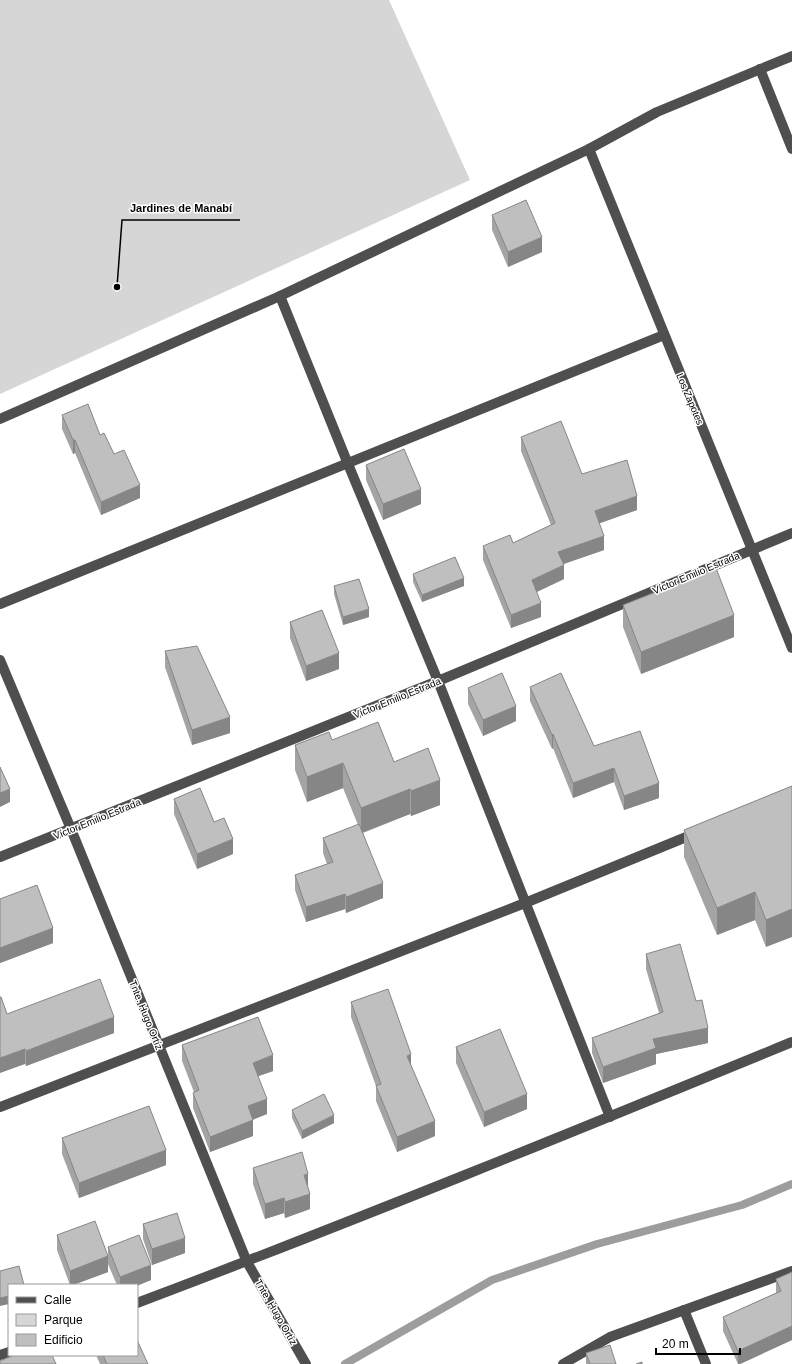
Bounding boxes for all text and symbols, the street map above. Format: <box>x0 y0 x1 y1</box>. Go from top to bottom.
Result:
callout: Jardines de Manabí <box>122 197 240 220</box>
text: Jardines de Manabí <box>130 202 233 214</box>
street label: Los Zapotes <box>674 372 706 426</box>
street label: Víctor Emilio Estrada <box>651 550 742 596</box>
street label: Víctor Emilio Estrada <box>352 675 443 721</box>
street label: Víctor Emilio Estrada <box>52 796 143 842</box>
street label: Tnte. Hugo Ortíz <box>127 979 165 1051</box>
street label: Tnte. Hugo Ortíz <box>253 1277 299 1347</box>
legend <box>8 1284 138 1356</box>
text: Calle <box>44 1293 72 1307</box>
text: Parque <box>44 1313 83 1327</box>
scale bar <box>656 1330 740 1356</box>
text: Edificio <box>44 1333 83 1347</box>
text: 20 m <box>662 1337 689 1351</box>

